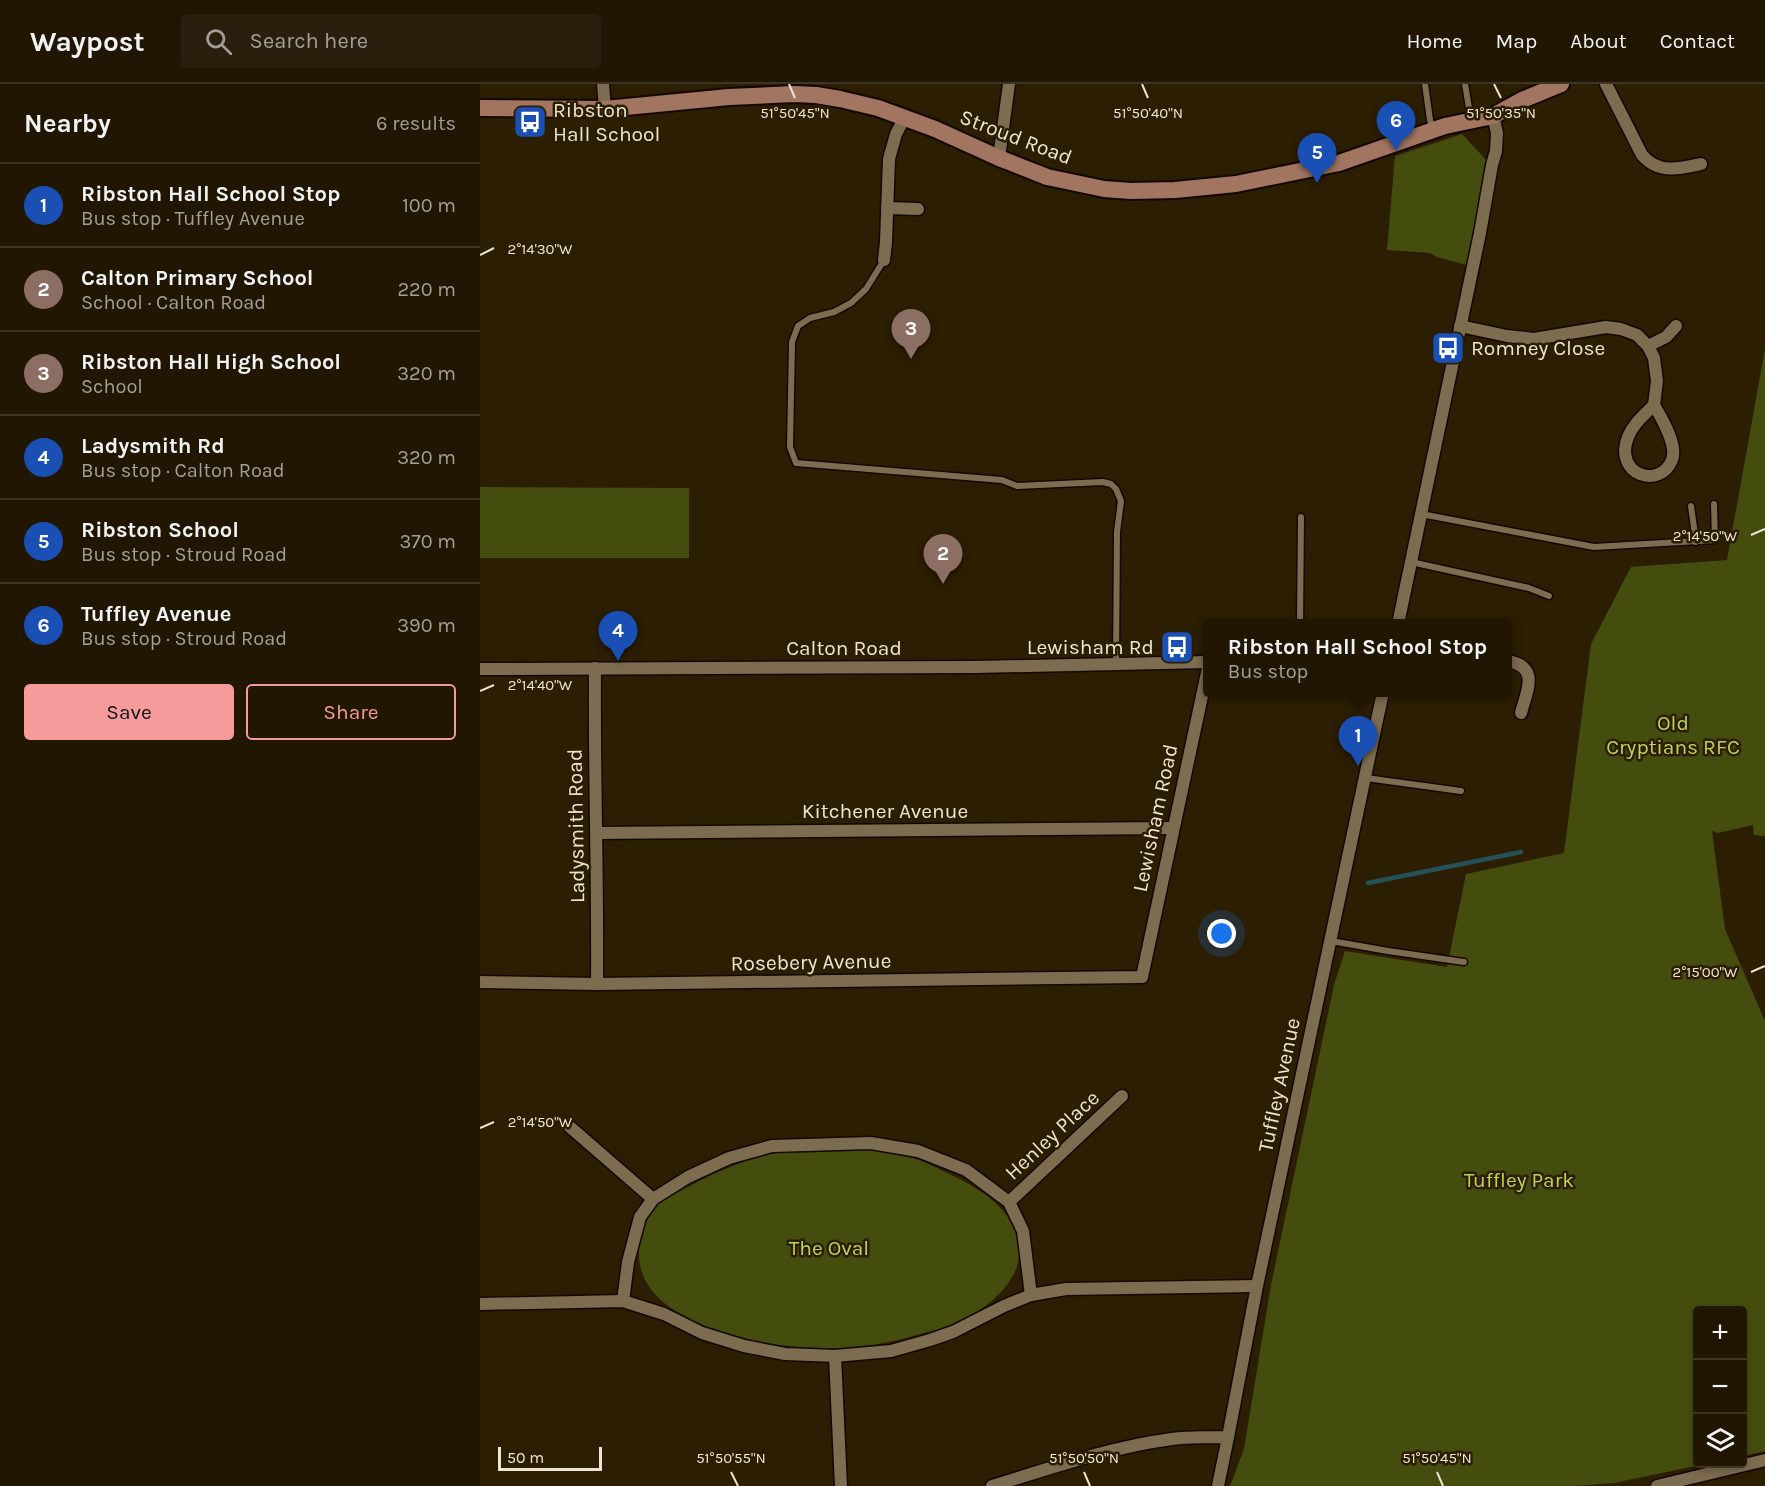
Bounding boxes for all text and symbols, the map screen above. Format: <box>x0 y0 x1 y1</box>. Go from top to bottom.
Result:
search box <box>181 14 601 68</box>
text: Waypost <box>30 25 145 58</box>
icon: search <box>202 25 235 58</box>
text: Search here <box>250 28 368 54</box>
text: Home <box>1407 29 1463 53</box>
text: Map <box>1496 29 1537 53</box>
text: About <box>1570 29 1627 53</box>
text: Contact <box>1660 29 1735 53</box>
place label: Ribston Hall School <box>553 98 660 146</box>
pin: 6 <box>1376 101 1416 151</box>
bus stop icon: Ribston Hall School <box>512 104 548 140</box>
text: 51°50'45"N <box>760 104 830 122</box>
text: 51°50'40"N <box>1113 104 1183 122</box>
text: 51°50'35"N <box>1466 104 1536 122</box>
street label: Stroud Road <box>957 105 1075 169</box>
text: Nearby <box>24 108 111 139</box>
text: 6 results <box>376 112 456 135</box>
pin: 5 <box>1298 134 1336 183</box>
text: Ribston Hall School Stop <box>81 181 340 207</box>
text: 1 <box>40 194 47 217</box>
text: 100 m <box>402 194 456 217</box>
text: Bus stop · Tuffley Avenue <box>81 207 305 230</box>
text: 2°14'30"W <box>508 240 573 258</box>
text: Calton Primary School <box>81 265 314 291</box>
text: 2 <box>37 278 50 301</box>
text: 220 m <box>397 278 456 301</box>
text: School · Calton Road <box>81 291 266 314</box>
pin: 3 <box>892 310 930 359</box>
bus stop icon: Romney Close <box>1430 330 1466 366</box>
place label: Romney Close <box>1471 336 1605 360</box>
text: Ribston Hall High School <box>81 349 341 375</box>
text: 3 <box>37 362 50 385</box>
text: 320 m <box>397 362 456 385</box>
text: School <box>81 375 143 398</box>
text: Ladysmith Rd <box>81 433 225 459</box>
text: 4 <box>38 446 49 469</box>
text: 320 m <box>397 446 456 469</box>
text: Bus stop · Calton Road <box>81 459 285 482</box>
text: Ribston School <box>81 517 239 543</box>
text: 2°14'50"W <box>1673 527 1738 545</box>
text: 5 <box>38 530 49 553</box>
text: 370 m <box>399 530 456 553</box>
pin: 2 <box>924 534 962 584</box>
text: Bus stop · Stroud Road <box>81 543 287 566</box>
text: Tuffley Avenue <box>81 601 231 627</box>
pin: 4 <box>598 612 638 661</box>
text: 6 <box>37 614 50 637</box>
text: 390 m <box>397 614 456 637</box>
popup <box>1203 619 1512 697</box>
text: Bus stop · Stroud Road <box>81 627 287 650</box>
bus stop icon: Lewisham Rd <box>1159 629 1195 665</box>
text: Ribston Hall School Stop <box>1228 634 1487 660</box>
place label: Lewisham Rd <box>1027 635 1154 659</box>
street label: Calton Road <box>786 636 902 660</box>
text: Bus stop <box>1228 660 1308 683</box>
text: 2°14'40"W <box>508 676 573 694</box>
button: Save <box>24 684 234 740</box>
button: Share <box>246 684 456 740</box>
park label: Old Cryptians RFC <box>1606 711 1740 759</box>
pin: 1 <box>1338 716 1378 766</box>
street label: Lewisham Road <box>1128 742 1182 894</box>
street label: Ladysmith Road <box>563 749 589 903</box>
street label: Kitchener Avenue <box>802 799 968 823</box>
your location <box>1207 919 1236 948</box>
street label: Rosebery Avenue <box>730 949 892 975</box>
text: 2°15'00"W <box>1672 963 1738 981</box>
street label: Tuffley Avenue <box>1253 1016 1305 1154</box>
street label: Henley Place <box>1000 1085 1104 1185</box>
text: 2°14'50"W <box>508 1113 573 1131</box>
park label: Tuffley Park <box>1464 1168 1574 1192</box>
park label: The Oval <box>789 1236 869 1260</box>
map controls <box>1693 1306 1747 1468</box>
button: + <box>1693 1306 1747 1360</box>
button: − <box>1693 1360 1747 1414</box>
button: layers <box>1693 1414 1747 1468</box>
scale bar <box>498 1444 602 1472</box>
text: 50 m <box>507 1448 544 1467</box>
text: 51°50'55"N <box>696 1449 766 1467</box>
text: 51°50'50"N <box>1049 1449 1119 1467</box>
text: 51°50'45"N <box>1402 1449 1472 1467</box>

